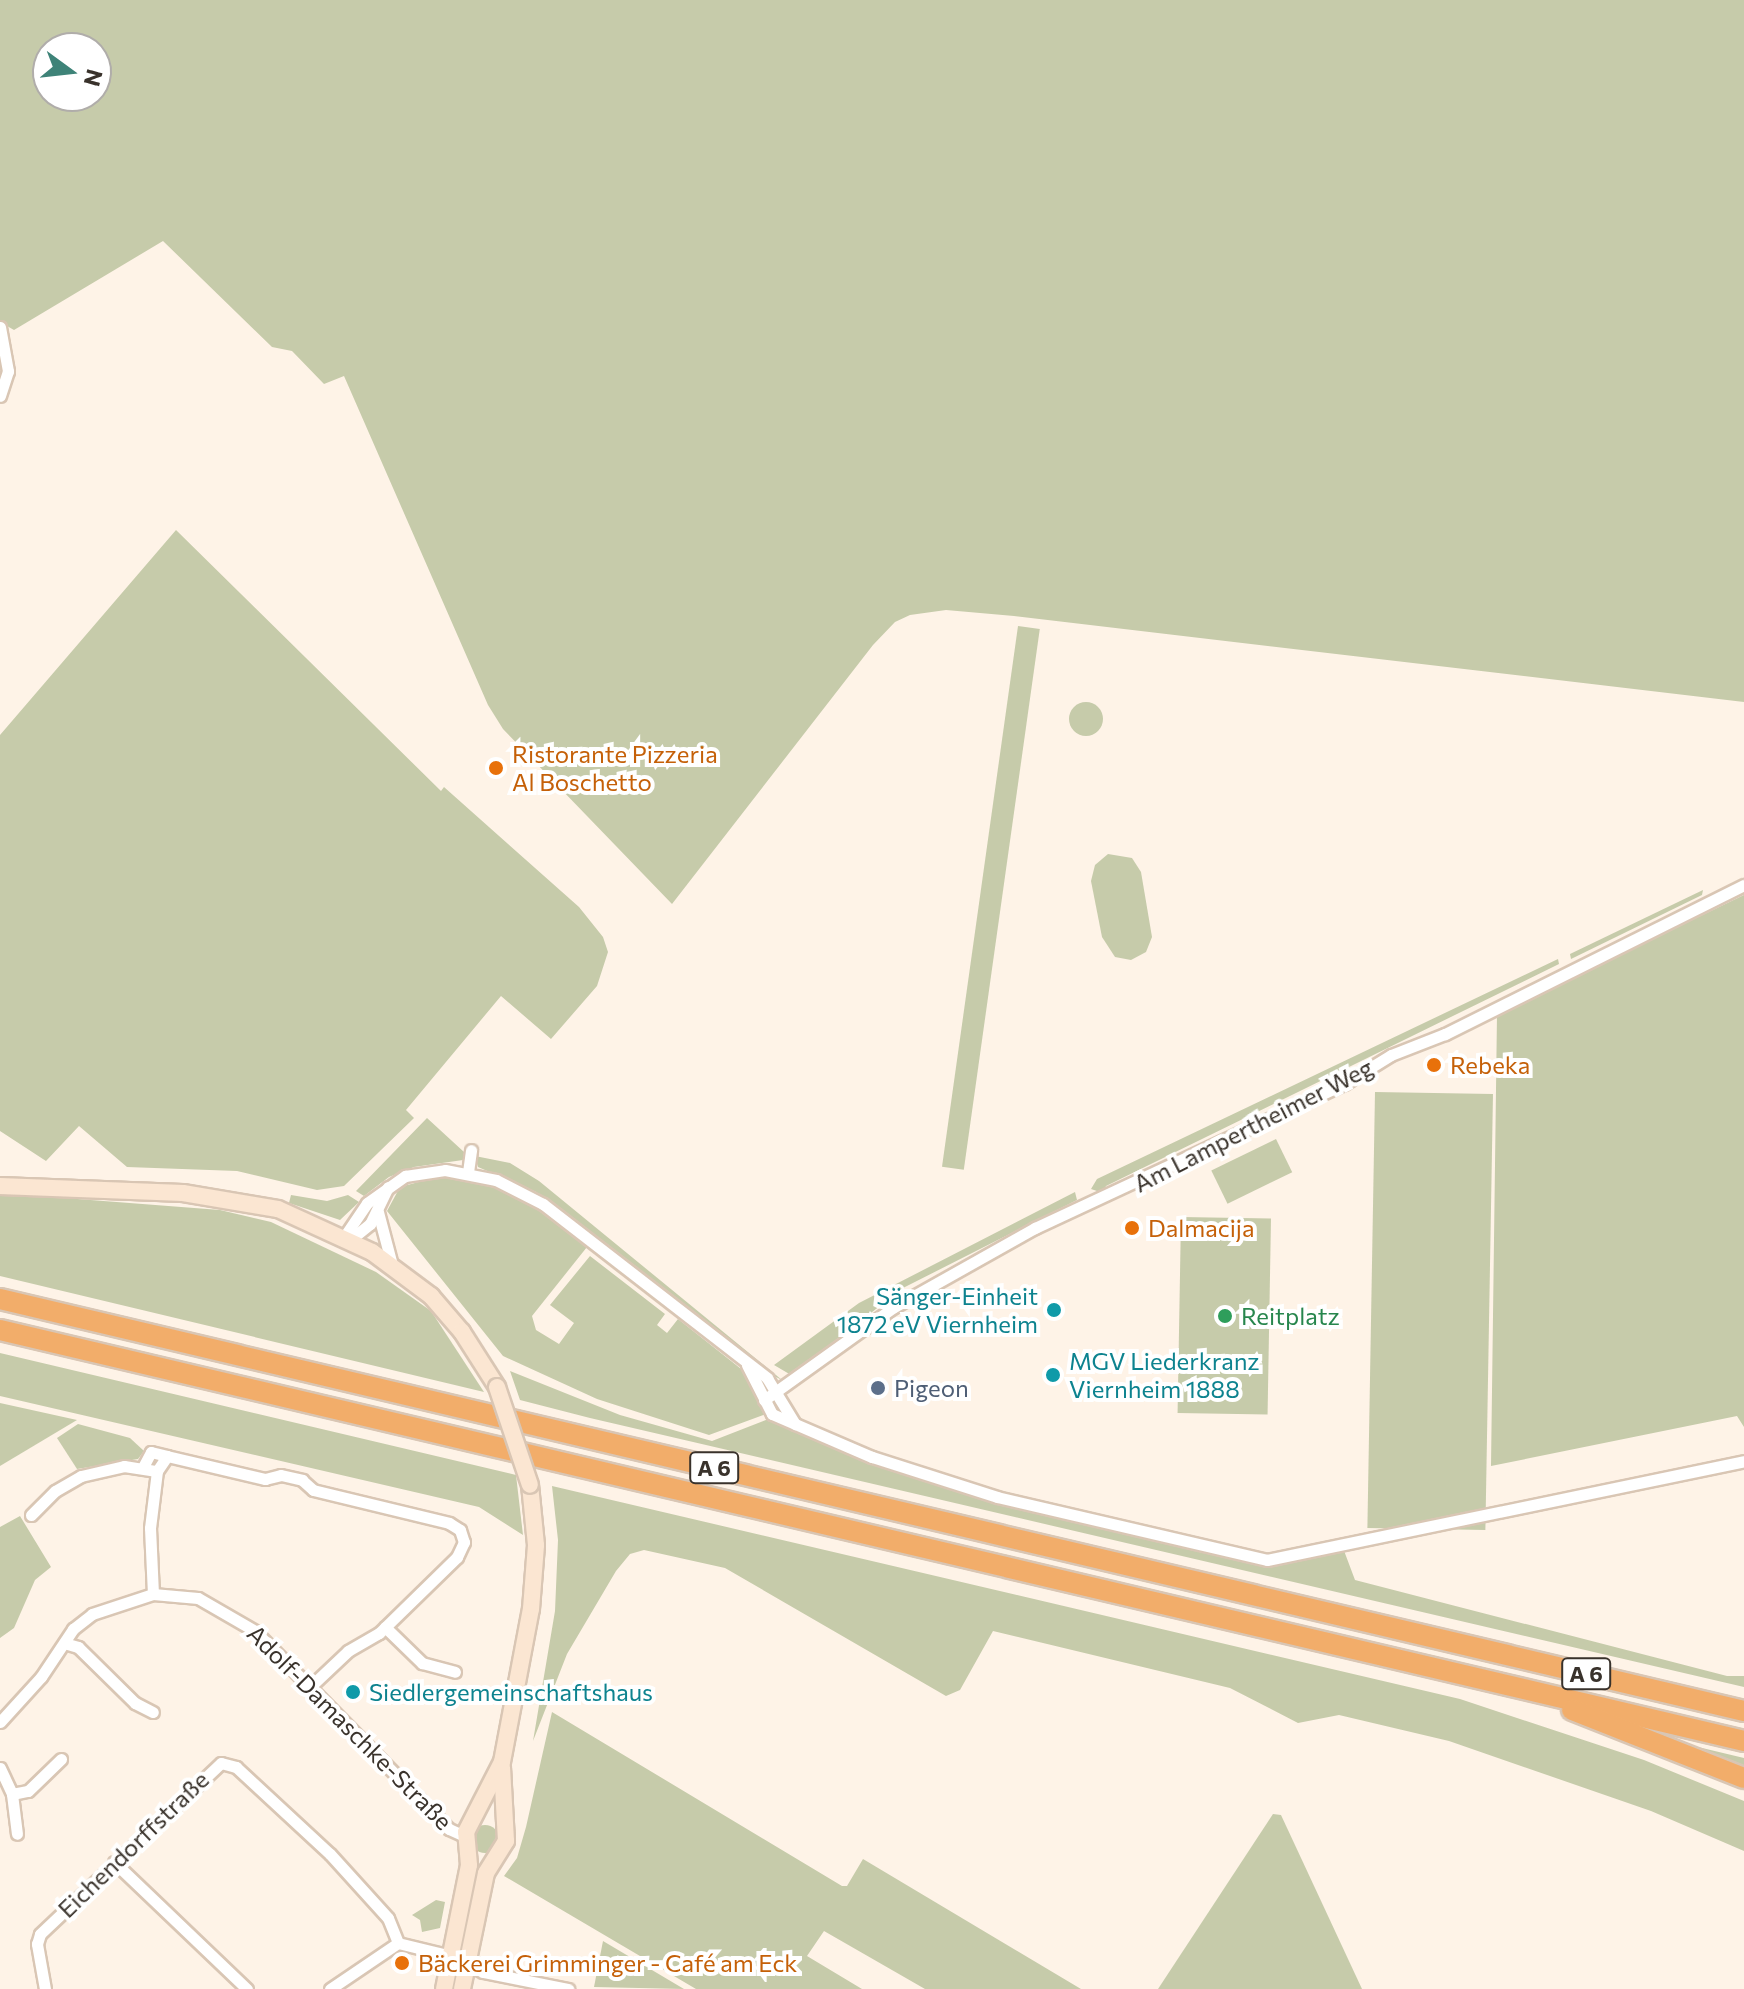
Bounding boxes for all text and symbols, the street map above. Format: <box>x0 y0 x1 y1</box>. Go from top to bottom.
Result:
north arrow <box>32 32 112 112</box>
text: N <box>79 66 109 89</box>
place label: Ristorante Pizzeria Al Boschetto <box>512 740 718 796</box>
marker: Ristorante Pizzeria Al Boschetto <box>487 759 505 777</box>
place label: Rebeka <box>1450 1051 1530 1079</box>
street label: Am Lampertheimer Weg <box>1129 1052 1377 1198</box>
marker: Rebeka <box>1425 1056 1443 1074</box>
place label: Dalmacija <box>1148 1214 1255 1242</box>
marker: Dalmacija <box>1123 1219 1141 1237</box>
place label: Sänger-Einheit 1872 eV Viernheim <box>837 1282 1038 1338</box>
marker: Sänger-Einheit 1872 eV Viernheim <box>1045 1301 1063 1319</box>
place label: Reitplatz <box>1241 1302 1340 1330</box>
marker: Reitplatz <box>1216 1307 1234 1325</box>
place label: MGV Liederkranz Viernheim 1888 <box>1069 1347 1259 1403</box>
marker: MGV Liederkranz Viernheim 1888 <box>1044 1366 1062 1384</box>
place label: Pigeon <box>894 1374 969 1402</box>
marker: Pigeon <box>869 1379 887 1397</box>
road number: A 6 <box>688 1450 740 1486</box>
street label: Adolf-Damaschke-Straße <box>242 1619 458 1835</box>
road number: A 6 <box>1560 1656 1612 1692</box>
place label: Siedlergemeinschaftshaus <box>369 1678 653 1706</box>
marker: Siedlergemeinschaftshaus <box>344 1683 362 1701</box>
street label: Eichendorffstraße <box>52 1765 214 1923</box>
place label: Bäckerei Grimminger - Café am Eck <box>418 1949 797 1977</box>
marker: Bäckerei Grimminger - Café am Eck <box>393 1954 411 1972</box>

